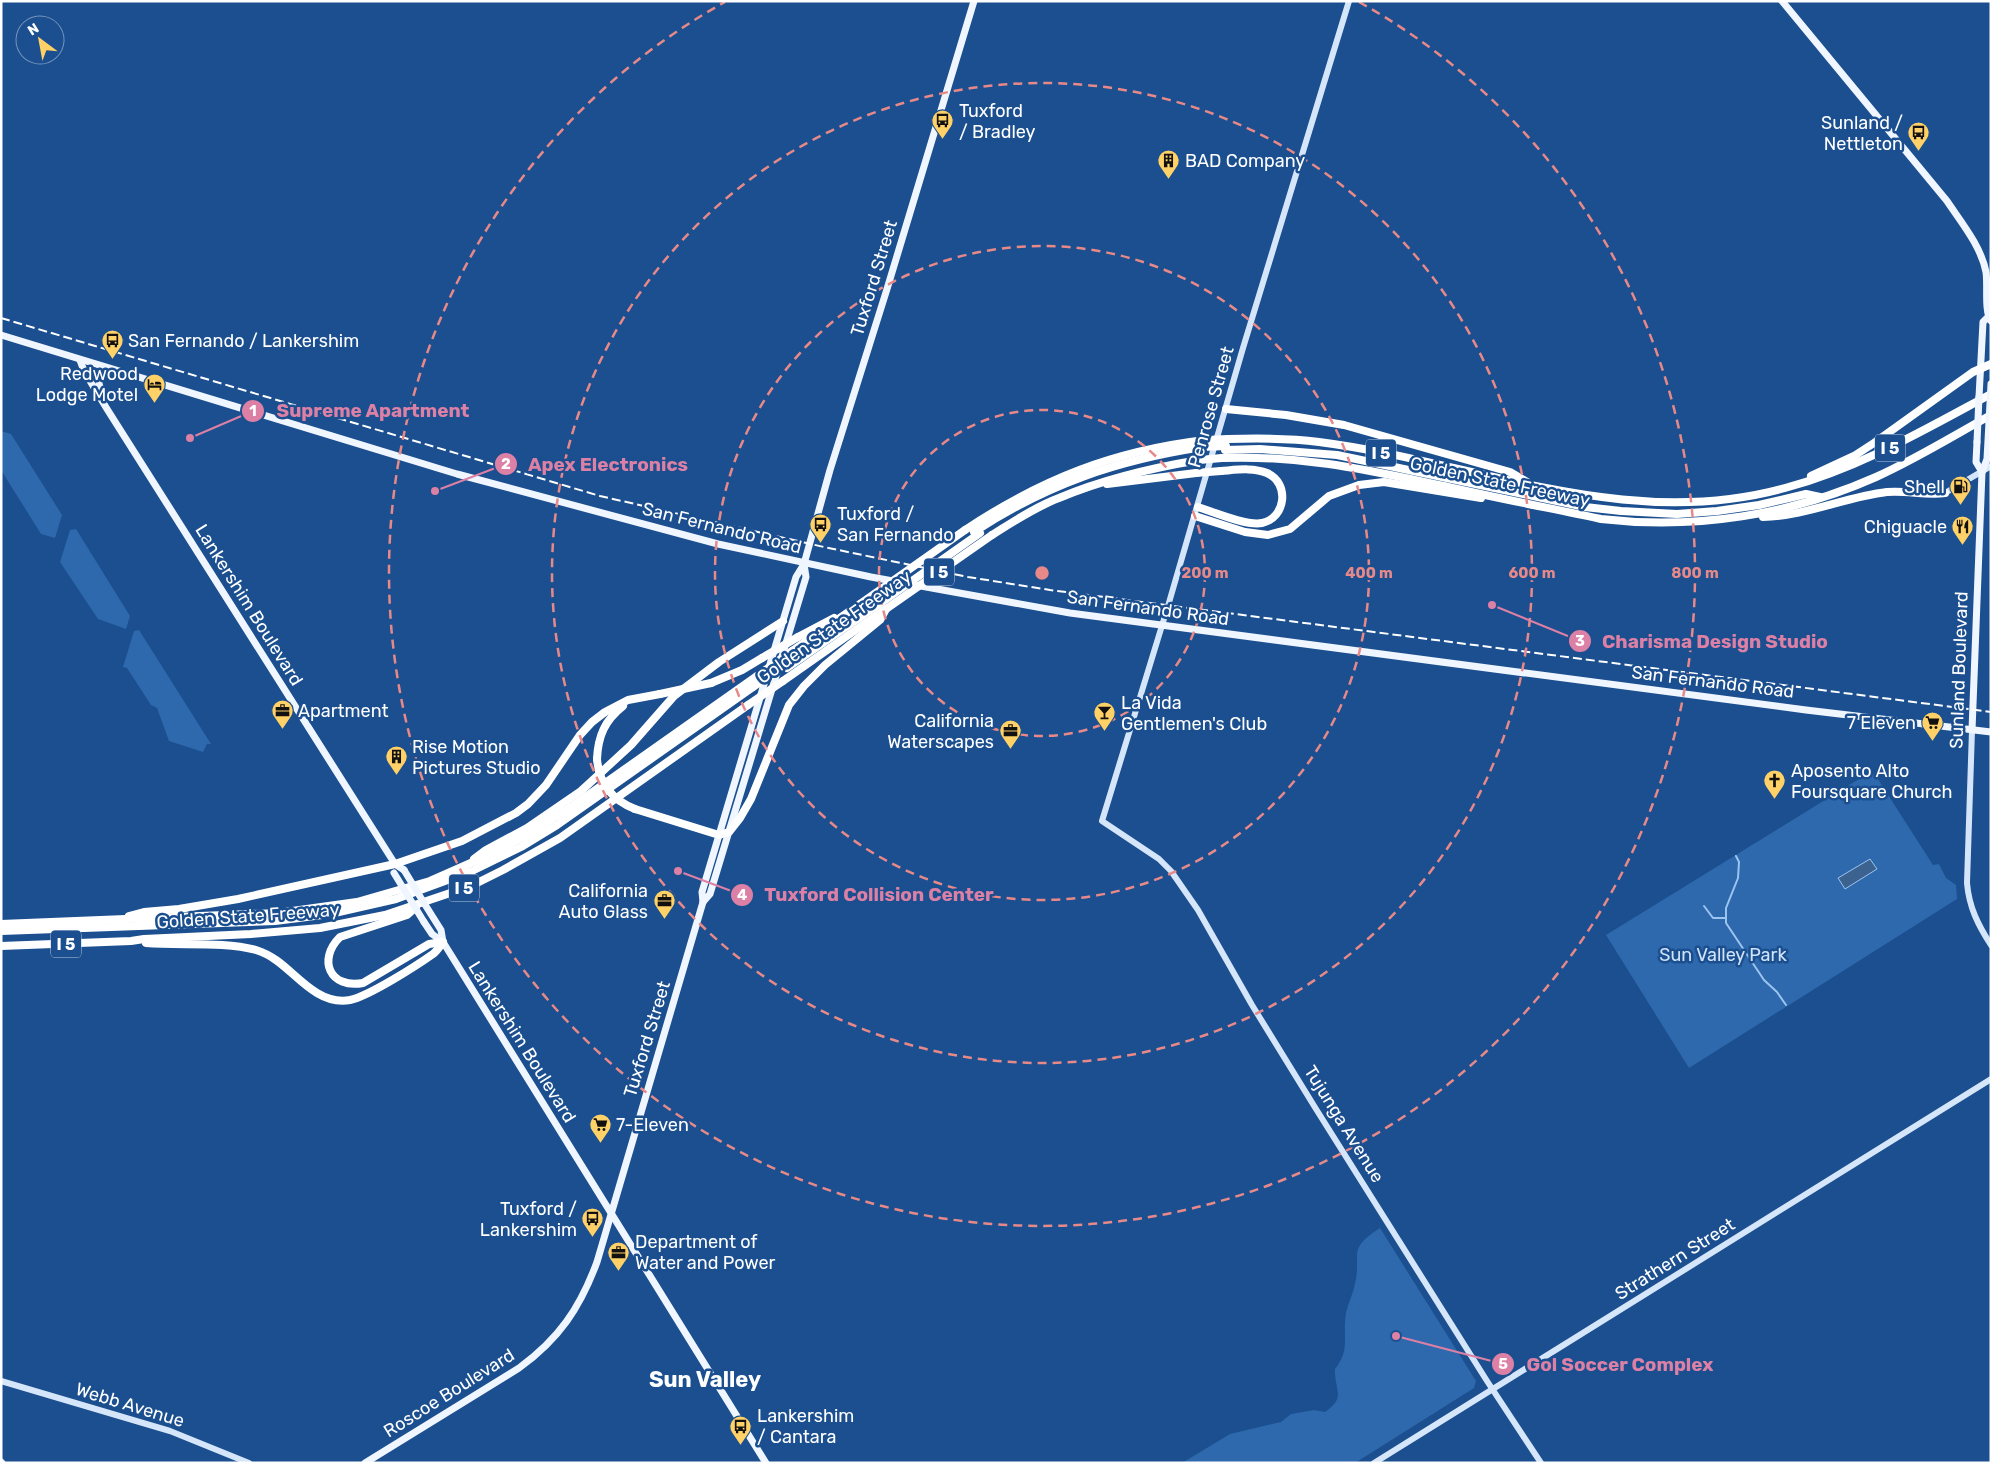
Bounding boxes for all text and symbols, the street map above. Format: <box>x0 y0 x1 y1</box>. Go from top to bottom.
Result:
north arrow <box>15 15 65 65</box>
text: N <box>25 20 42 39</box>
place label: Tuxford / Bradley <box>959 100 1036 143</box>
bus stop icon: Tuxford / Bradley <box>931 109 955 140</box>
place label: Sunland / Nettleton <box>1821 112 1903 155</box>
bus stop icon: Sunland / Nettleton <box>1907 121 1931 152</box>
building icon: BAD Company <box>1157 149 1181 180</box>
place label: BAD Company <box>1185 150 1305 172</box>
street label: Tuxford Street <box>846 217 902 339</box>
bus stop icon: San Fernando / Lankershim <box>100 329 124 360</box>
place label: San Fernando / Lankershim <box>128 330 359 352</box>
street label: Penrose Street <box>1183 344 1239 470</box>
place label: Redwood Lodge Motel <box>36 363 138 406</box>
hotel icon: Redwood Lodge Motel <box>142 372 166 403</box>
callout: Supreme Apartment <box>241 394 479 428</box>
text: Supreme Apartment <box>277 399 470 422</box>
text: 1 <box>249 402 257 420</box>
road number: I 5 <box>1875 434 1905 462</box>
road number: I 5 <box>1366 439 1396 466</box>
callout: Apex Electronics <box>493 447 698 481</box>
street label: Golden State Freeway <box>1408 452 1592 512</box>
text: Apex Electronics <box>528 453 688 476</box>
text: 2 <box>501 455 511 473</box>
fuel station icon: Shell <box>1949 475 1973 506</box>
place label: Shell <box>1904 476 1945 498</box>
street label: San Fernando Road <box>640 498 804 558</box>
place label: Tuxford / San Fernando <box>837 503 953 546</box>
bus stop icon: Tuxford / San Fernando <box>809 512 833 543</box>
restaurant icon: Chiguacle <box>1951 515 1975 546</box>
place label: Chiguacle <box>1864 516 1947 538</box>
street label: Lankershim Boulevard <box>190 520 308 690</box>
road number: I 5 <box>924 558 954 586</box>
centre of rings <box>1033 564 1051 582</box>
text: 200 m <box>1181 564 1229 582</box>
text: 400 m <box>1345 564 1393 582</box>
text: 600 m <box>1508 564 1556 582</box>
text: 800 m <box>1671 564 1719 582</box>
street label: Golden State Freeway <box>753 565 915 689</box>
street label: San Fernando Road <box>1065 586 1231 630</box>
street label: Sunland Boulevard <box>1945 591 1973 749</box>
callout: Charisma Design Studio <box>1567 624 1838 658</box>
text: Charisma Design Studio <box>1602 630 1828 653</box>
text: 3 <box>1575 632 1585 650</box>
street label: San Fernando Road <box>1630 661 1796 703</box>
place label: La Vida Gentlemen's Club <box>1121 692 1267 735</box>
office icon: Apartment <box>270 699 294 730</box>
place label: Apartment <box>298 700 389 722</box>
bar icon: La Vida Gentlemen's Club <box>1093 701 1117 732</box>
place label: California Waterscapes <box>887 710 994 753</box>
supermarket icon: 7 Eleven <box>1920 711 1944 742</box>
place label: 7 Eleven <box>1847 712 1916 734</box>
office icon: California Waterscapes <box>998 719 1022 750</box>
place label: Rise Motion Pictures Studio <box>412 736 541 779</box>
building icon: Rise Motion Pictures Studio <box>384 745 408 776</box>
place label: Aposento Alto Foursquare Church <box>1791 760 1953 803</box>
church icon: Aposento Alto Foursquare Church <box>1763 769 1787 800</box>
road number: I 5 <box>449 874 479 901</box>
callout: Tuxford Collision Center <box>730 878 1004 912</box>
place label: California Auto Glass <box>559 880 648 923</box>
text: Tuxford Collision Center <box>764 883 994 906</box>
text: 4 <box>737 886 747 904</box>
office icon: California Auto Glass <box>652 889 676 920</box>
street label: Golden State Freeway <box>156 899 340 933</box>
road number: I 5 <box>51 931 81 958</box>
park label: Sun Valley Park <box>1659 944 1787 966</box>
street label: Lankershim Boulevard <box>463 957 581 1127</box>
street label: Tuxford Street <box>619 978 675 1100</box>
street label: Tujunga Avenue <box>1299 1061 1389 1187</box>
supermarket icon: 7-Eleven <box>588 1113 612 1144</box>
place label: 7-Eleven <box>616 1114 689 1136</box>
place label: Tuxford / Lankershim <box>480 1198 577 1241</box>
bus stop icon: Tuxford / Lankershim <box>581 1207 605 1238</box>
street label: Strathern Street <box>1611 1213 1739 1305</box>
place label: Department of Water and Power <box>635 1231 776 1274</box>
office icon: Department of Water and Power <box>607 1240 631 1271</box>
street label: Roscoe Boulevard <box>379 1344 519 1442</box>
callout: Gol Soccer Complex <box>1491 1347 1723 1381</box>
text: Gol Soccer Complex <box>1527 1353 1713 1376</box>
text: 5 <box>1498 1355 1508 1373</box>
district label: Sun Valley <box>649 1366 761 1393</box>
street label: Webb Avenue <box>73 1378 187 1432</box>
place label: Lankershim / Cantara <box>757 1405 854 1448</box>
bus stop icon: Lankershim / Cantara <box>729 1414 753 1445</box>

